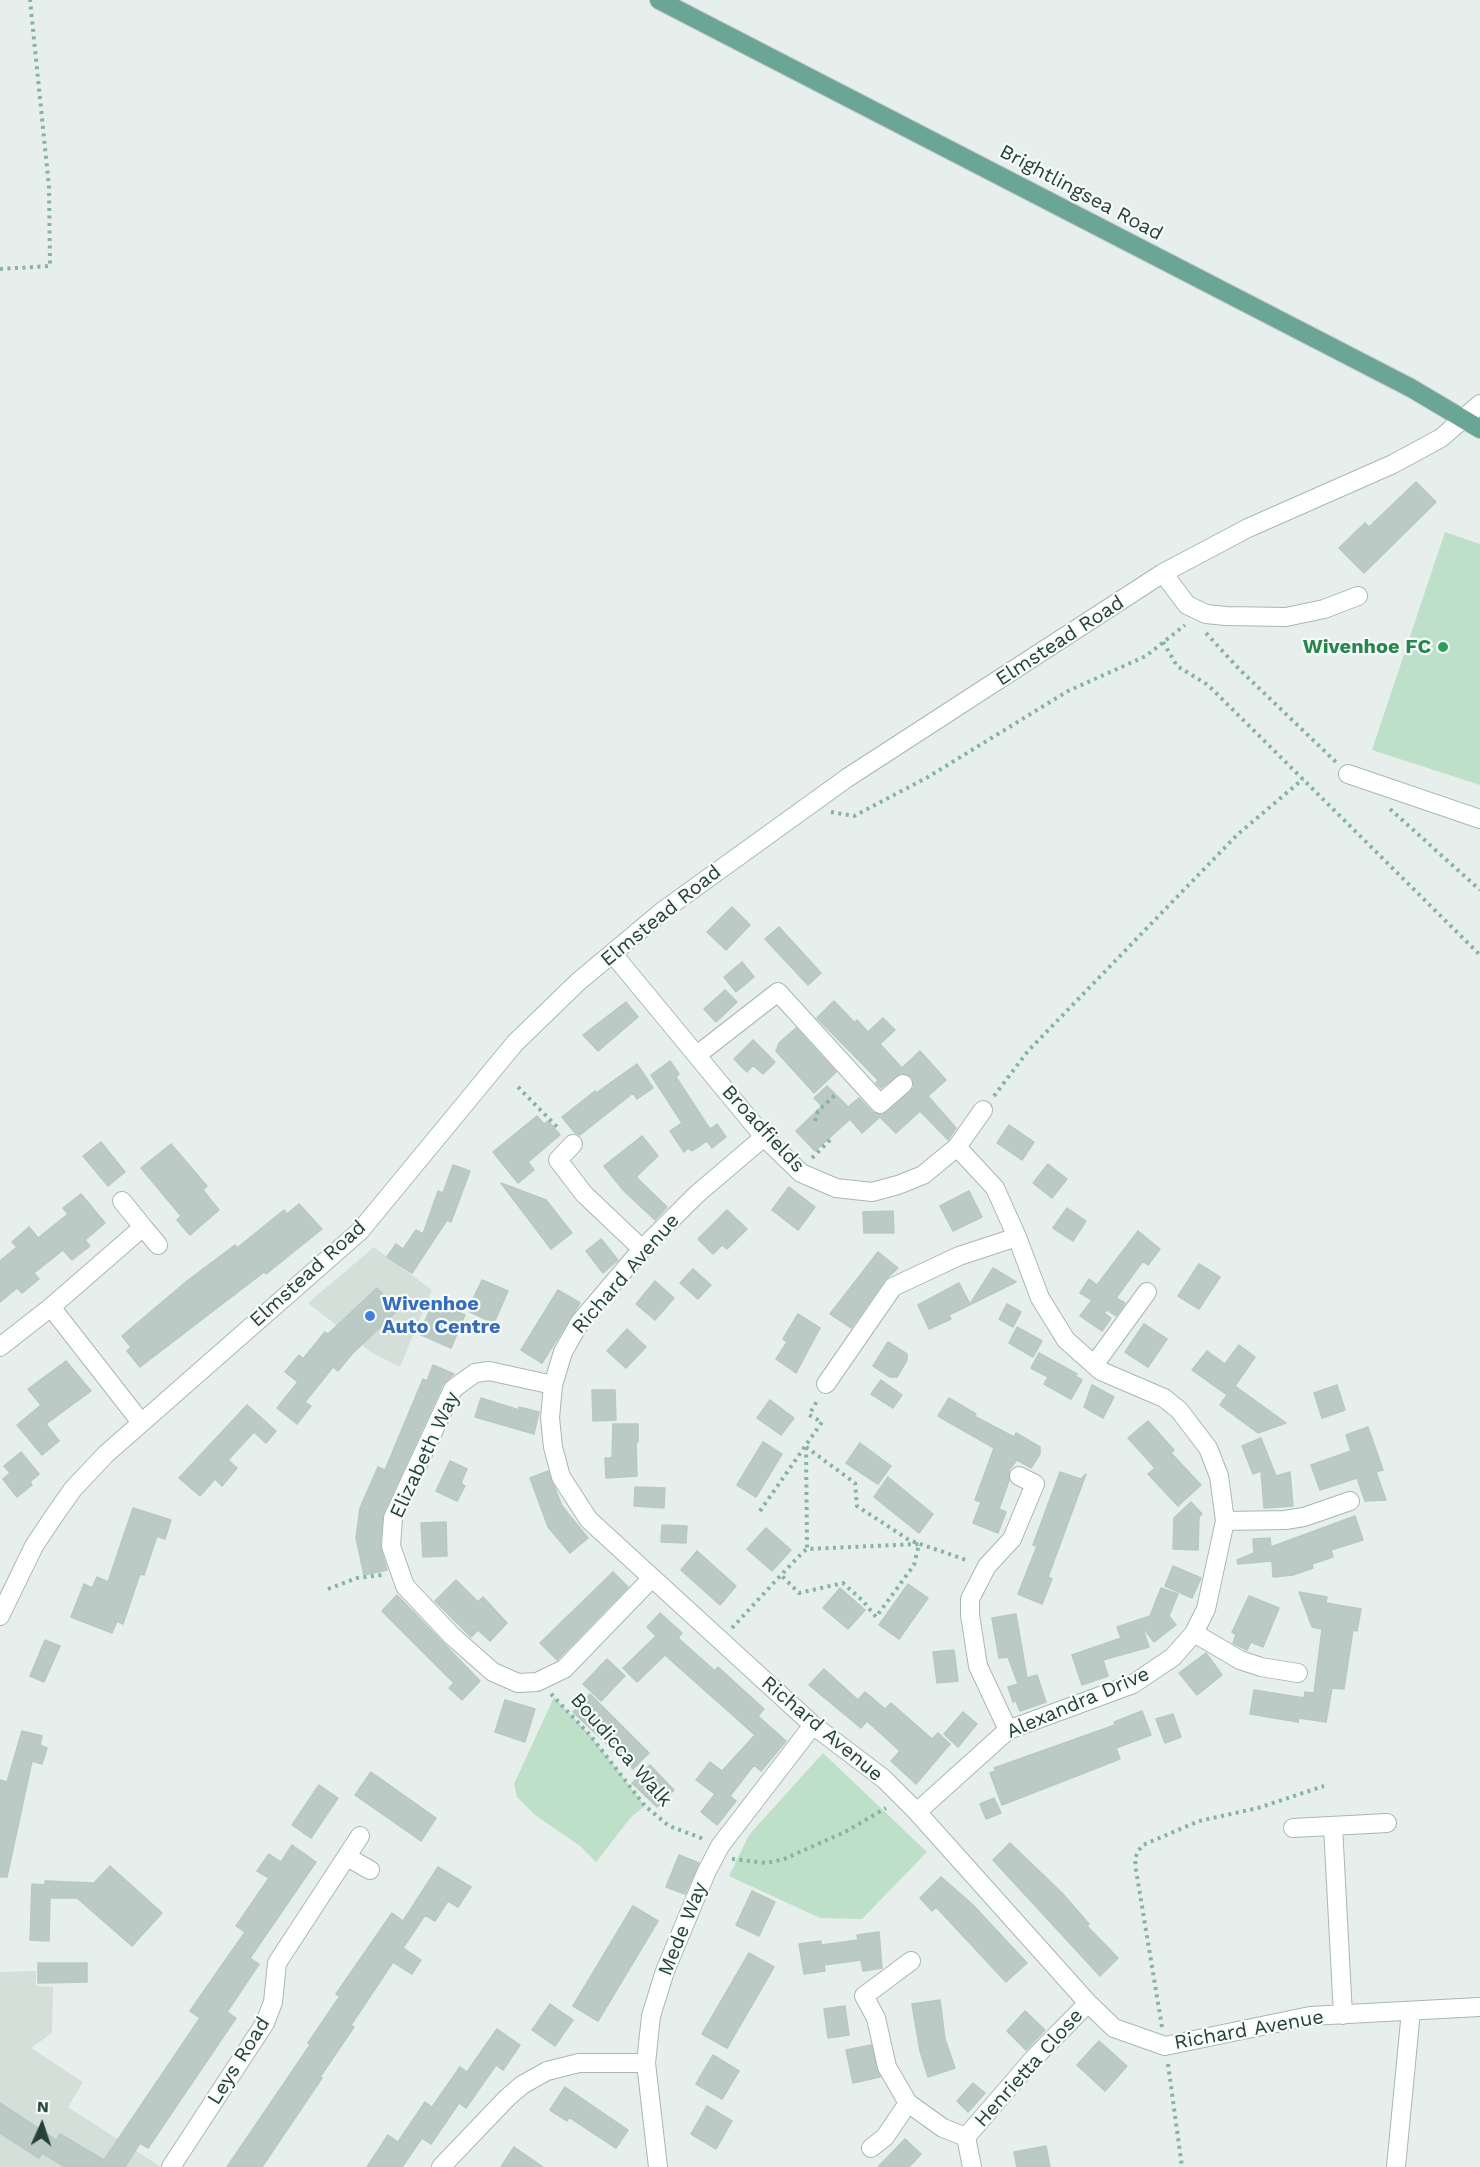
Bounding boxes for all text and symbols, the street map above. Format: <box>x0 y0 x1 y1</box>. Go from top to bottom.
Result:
street label: Brightlingsea Road <box>995 140 1167 246</box>
street label: Elmstead Road <box>991 591 1129 691</box>
place label: Wivenhoe FC <box>1303 635 1431 659</box>
marker: Wivenhoe FC <box>1436 640 1450 654</box>
street label: Elmstead Road <box>596 860 726 972</box>
street label: Broadfields <box>716 1080 810 1178</box>
street label: Richard Avenue <box>567 1209 685 1339</box>
street label: Elmstead Road <box>245 1216 371 1332</box>
place label: Wivenhoe Auto Centre <box>382 1292 501 1339</box>
marker: Wivenhoe Auto Centre <box>363 1309 377 1323</box>
street label: Elizabeth Way <box>385 1388 465 1522</box>
street label: Alexandra Drive <box>1003 1662 1153 1744</box>
street label: Richard Avenue <box>756 1671 888 1787</box>
street label: Boudicca Walk <box>565 1688 677 1812</box>
street label: Mede Way <box>653 1879 713 1979</box>
street label: Henrietta Close <box>970 2004 1088 2132</box>
street label: Richard Avenue <box>1172 2005 1326 2055</box>
street label: Leys Road <box>203 2013 275 2109</box>
north arrow <box>12 2095 72 2155</box>
text: N <box>37 2097 49 2116</box>

